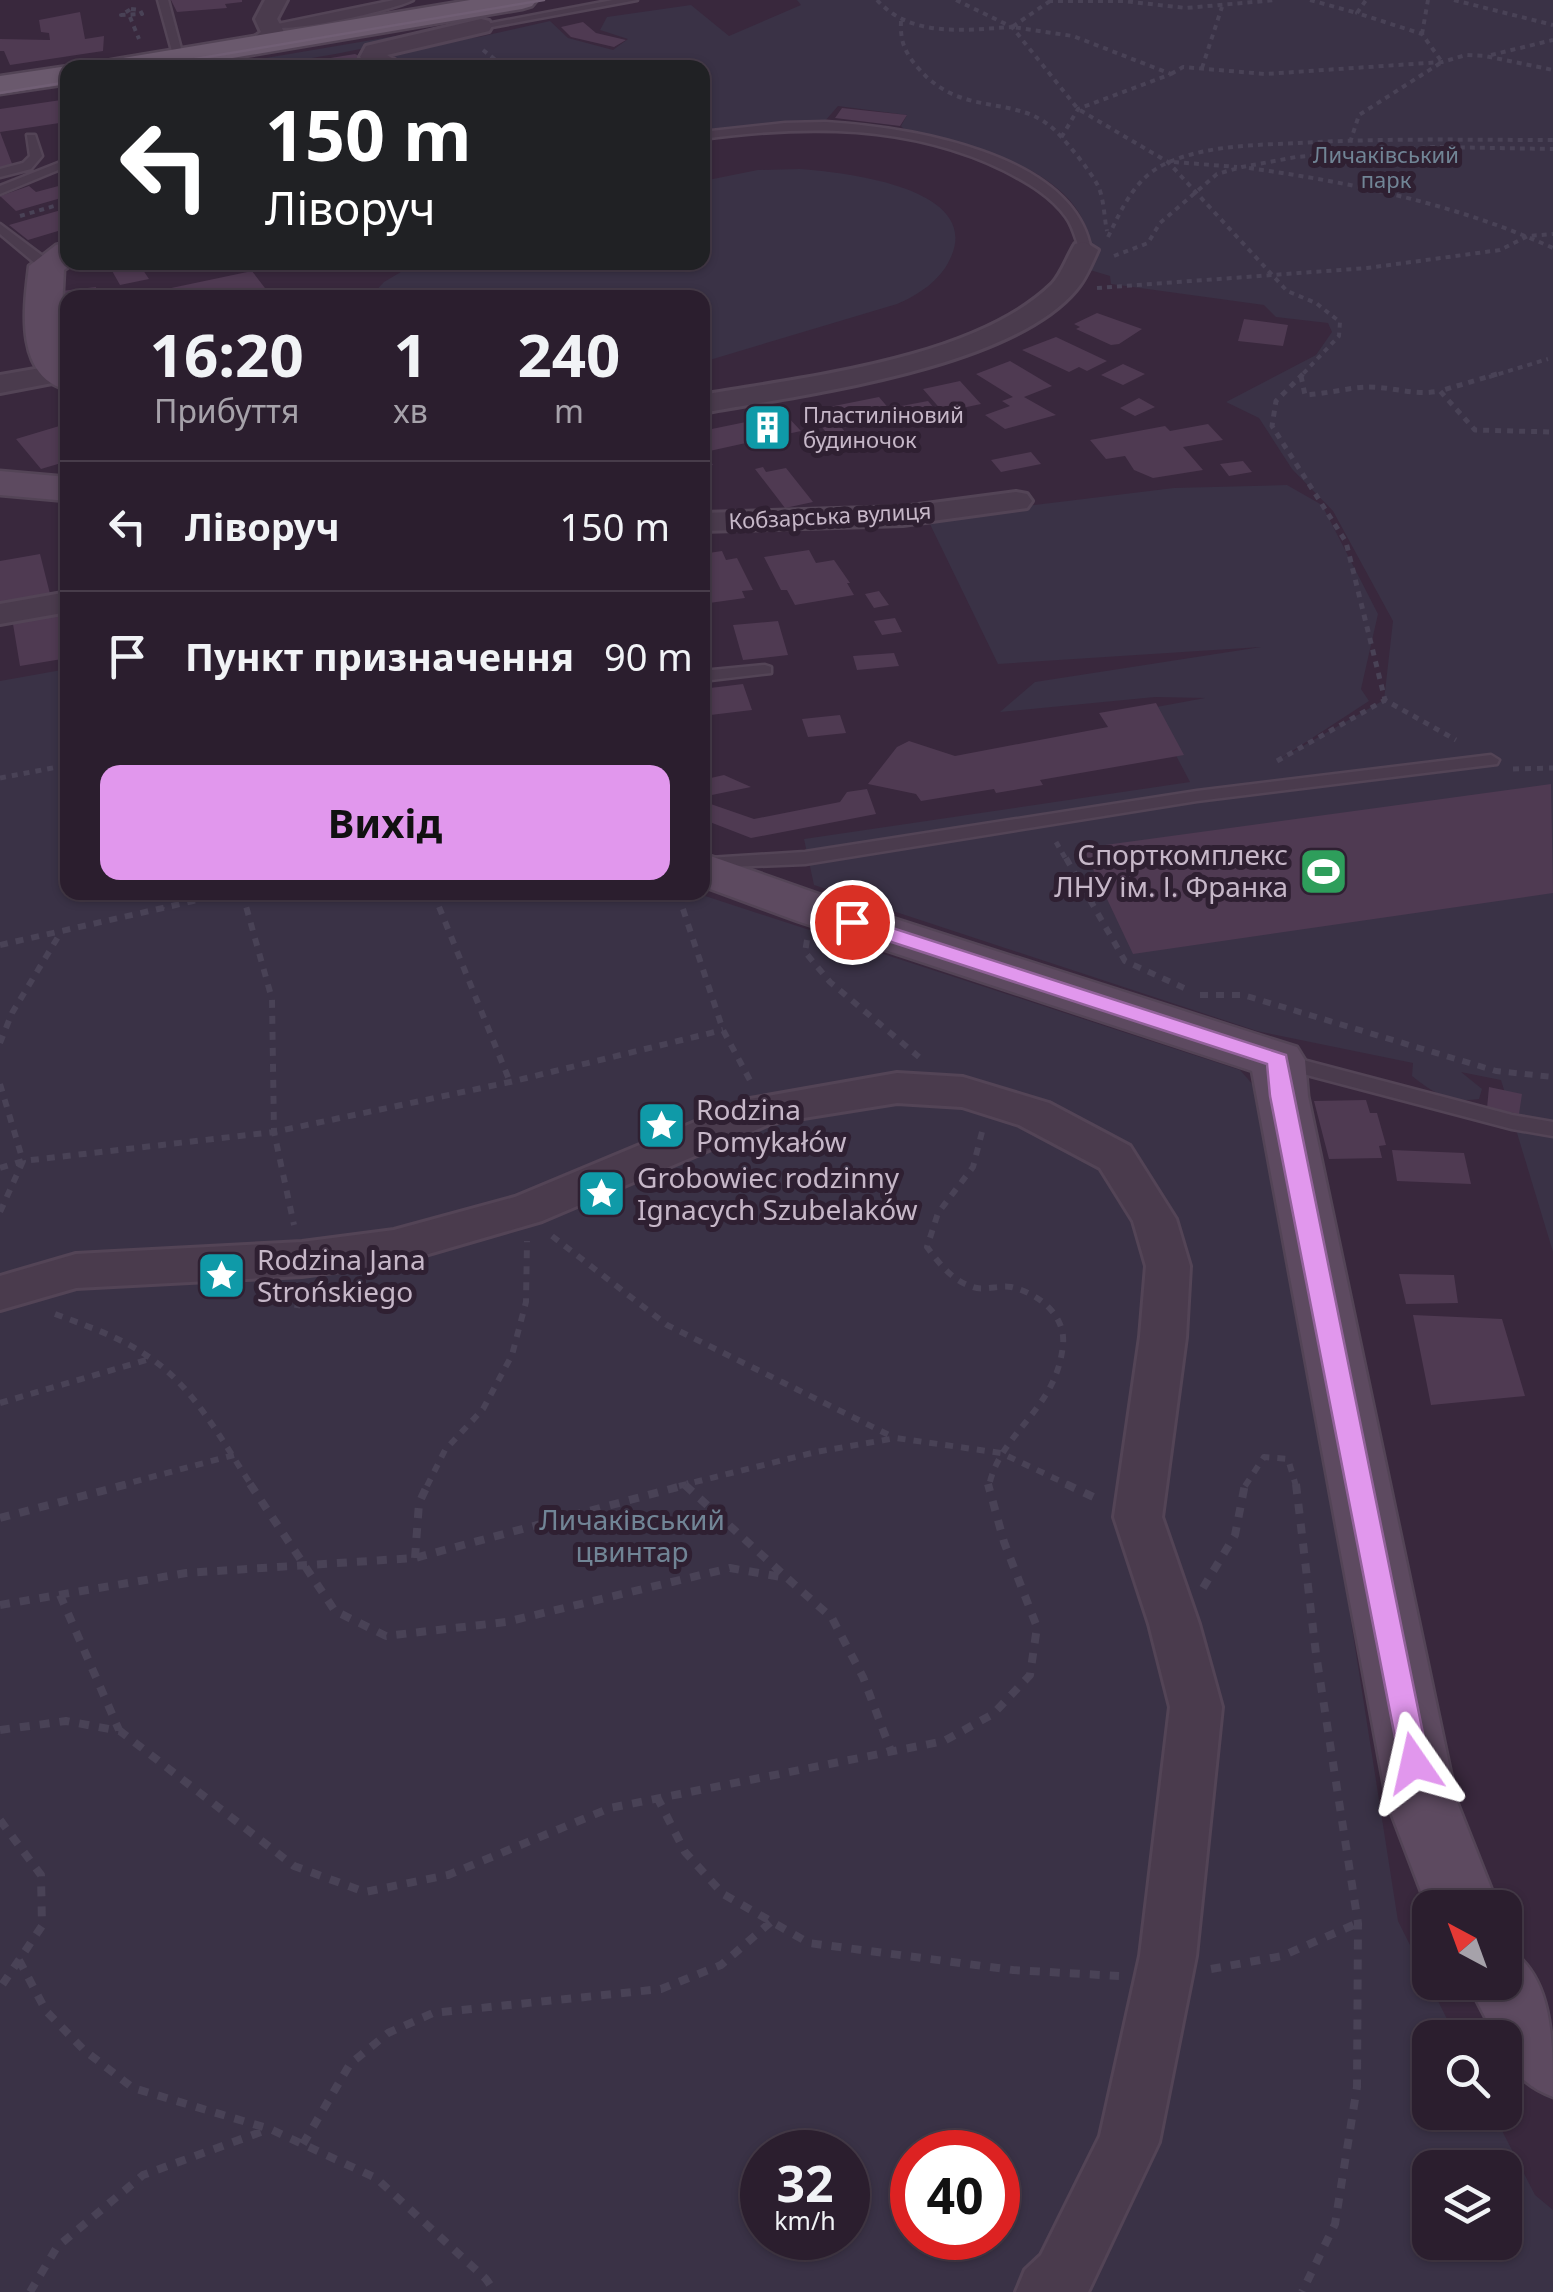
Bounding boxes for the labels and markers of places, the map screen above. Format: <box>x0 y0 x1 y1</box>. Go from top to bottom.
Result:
place label: Пластиліновий будиночок <box>803 399 964 454</box>
building icon: Пластиліновий будиночок <box>742 402 794 454</box>
place label: Спорткомплекс ЛНУ ім. І. Франка <box>1054 835 1288 905</box>
sports icon: Спорткомплекс ЛНУ ім. І. Франка <box>1297 845 1349 897</box>
pin <box>810 880 895 965</box>
place label: Rodzina Pomykałów <box>696 1090 847 1160</box>
place icon: Rodzina Pomykałów <box>635 1100 687 1152</box>
place label: Grobowiec rodzinny Ignacych Szubelaków <box>637 1158 918 1228</box>
place icon: Grobowiec rodzinny Ignacych Szubelaków <box>576 1168 628 1220</box>
place label: Rodzina Jana Strońskiego <box>257 1240 426 1310</box>
place icon: Rodzina Jana Strońskiego <box>196 1250 248 1302</box>

